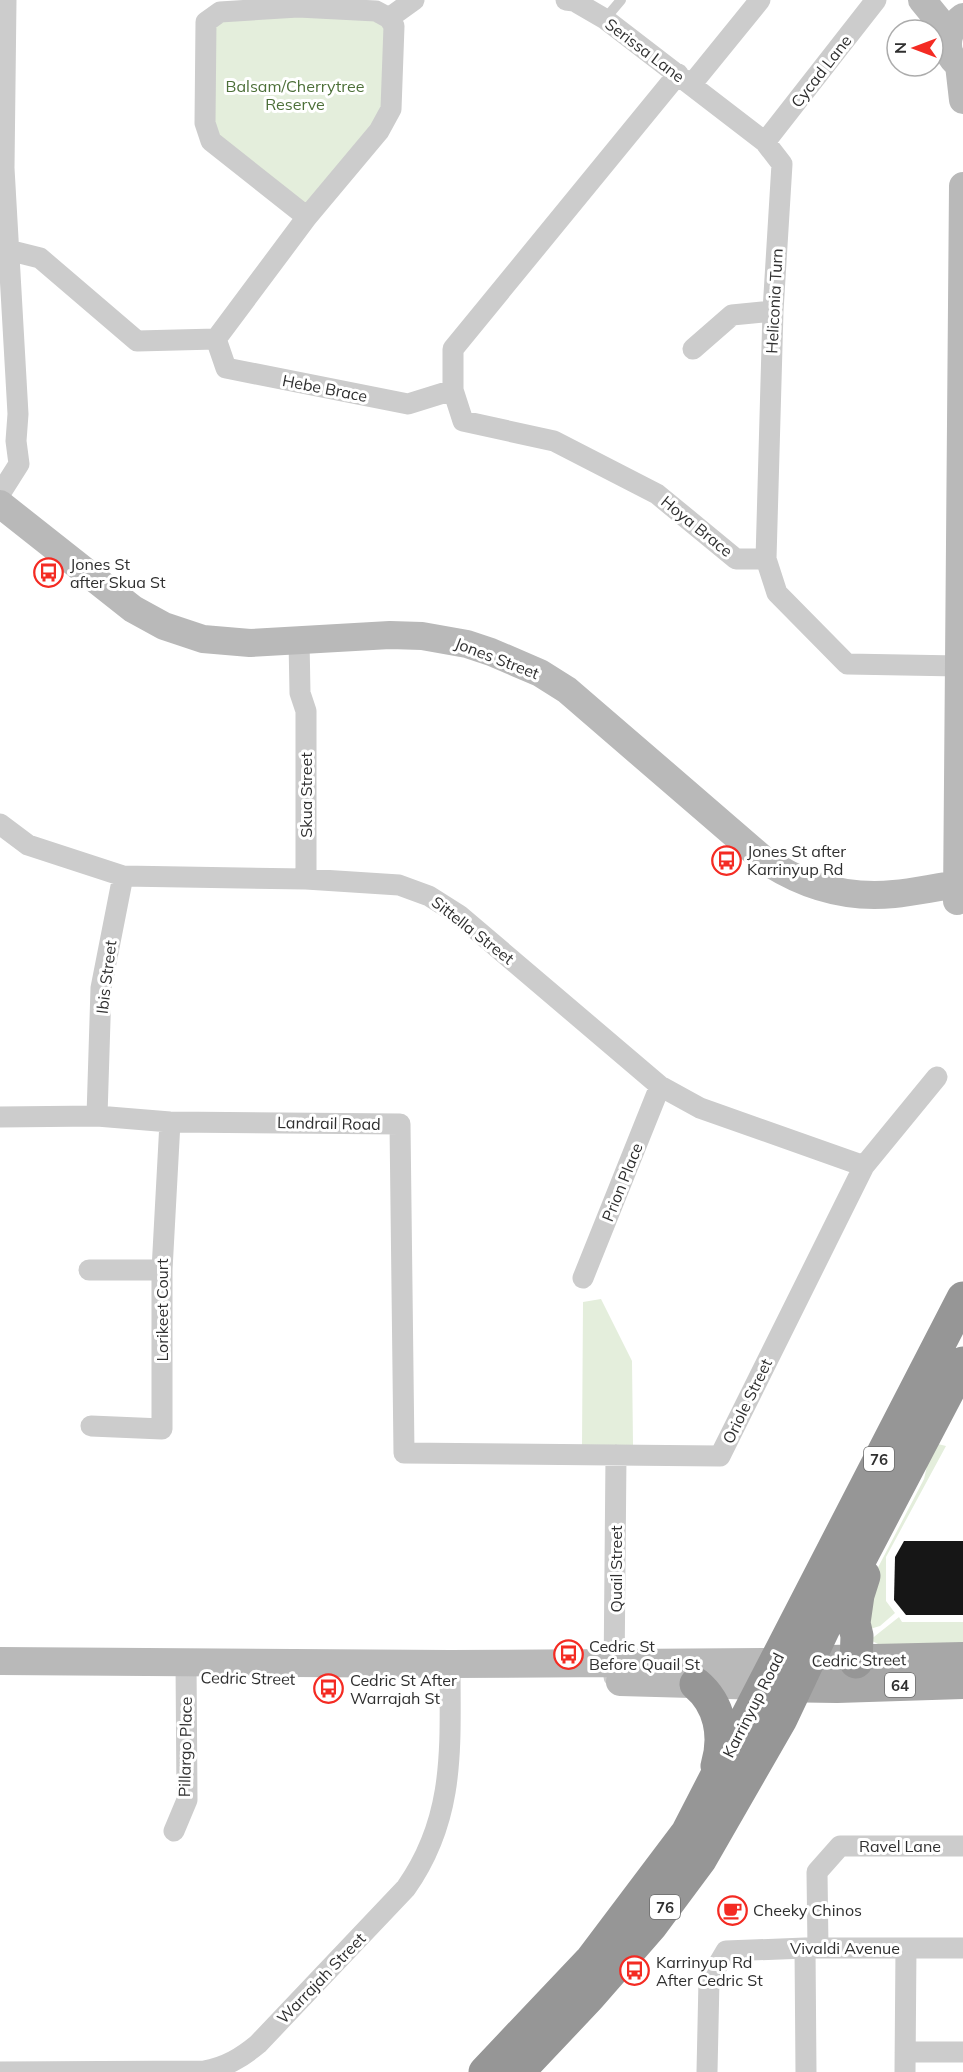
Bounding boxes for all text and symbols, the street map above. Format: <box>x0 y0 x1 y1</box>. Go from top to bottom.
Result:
street label: Serissa Lane <box>601 14 689 86</box>
north arrow <box>885 18 945 78</box>
street label: Cycad Lane <box>786 31 856 111</box>
text: N <box>890 42 910 54</box>
park label: Balsam/Cherrytree Reserve <box>226 76 364 114</box>
street label: Heliconia Turn <box>761 248 787 354</box>
street label: Hebe Brace <box>281 370 369 406</box>
street label: Hoya Brace <box>657 491 737 561</box>
place label: Jones St after Skua St <box>70 554 166 592</box>
bus stop icon: Jones St after Skua St <box>33 557 65 589</box>
street label: Jones Street <box>452 633 542 683</box>
street label: Skua Street <box>296 752 316 838</box>
place label: Jones St after Karrinyup Rd <box>747 841 846 879</box>
bus stop icon: Jones St after Karrinyup Rd <box>710 844 742 876</box>
street label: Sittella Street <box>428 892 518 969</box>
street label: Ibis Street <box>92 939 120 1015</box>
street label: Landrail Road <box>277 1112 381 1134</box>
street label: Prion Place <box>597 1140 647 1224</box>
street label: Lorikeet Court <box>152 1258 172 1362</box>
street label: Oriole Street <box>718 1355 776 1447</box>
road number: 76 <box>864 1447 894 1471</box>
street label: Quail Street <box>606 1525 626 1613</box>
place label: Cedric St Before Quail St <box>589 1636 700 1674</box>
bus stop icon: Cedric St Before Quail St <box>552 1639 584 1671</box>
street label: Karrinyup Road <box>718 1649 788 1761</box>
street label: Cedric Street <box>812 1649 907 1671</box>
street label: Cedric Street <box>201 1667 296 1689</box>
place label: Cedric St After Warrajah St <box>350 1670 457 1708</box>
bus stop icon: Cedric St After Warrajah St <box>313 1673 345 1705</box>
road number: 64 <box>885 1673 915 1697</box>
street label: Pillargo Place <box>174 1697 196 1797</box>
street label: Ravel Lane <box>859 1836 941 1856</box>
cafe icon: Cheeky Chinos <box>716 1894 748 1926</box>
road number: 76 <box>650 1895 680 1919</box>
place label: Cheeky Chinos <box>753 1900 862 1920</box>
street label: Warrajah Street <box>273 1928 370 2028</box>
street label: Vivaldi Avenue <box>790 1938 900 1958</box>
place label: Karrinyup Rd After Cedric St <box>656 1952 763 1990</box>
bus stop icon: Karrinyup Rd After Cedric St <box>619 1955 651 1987</box>

